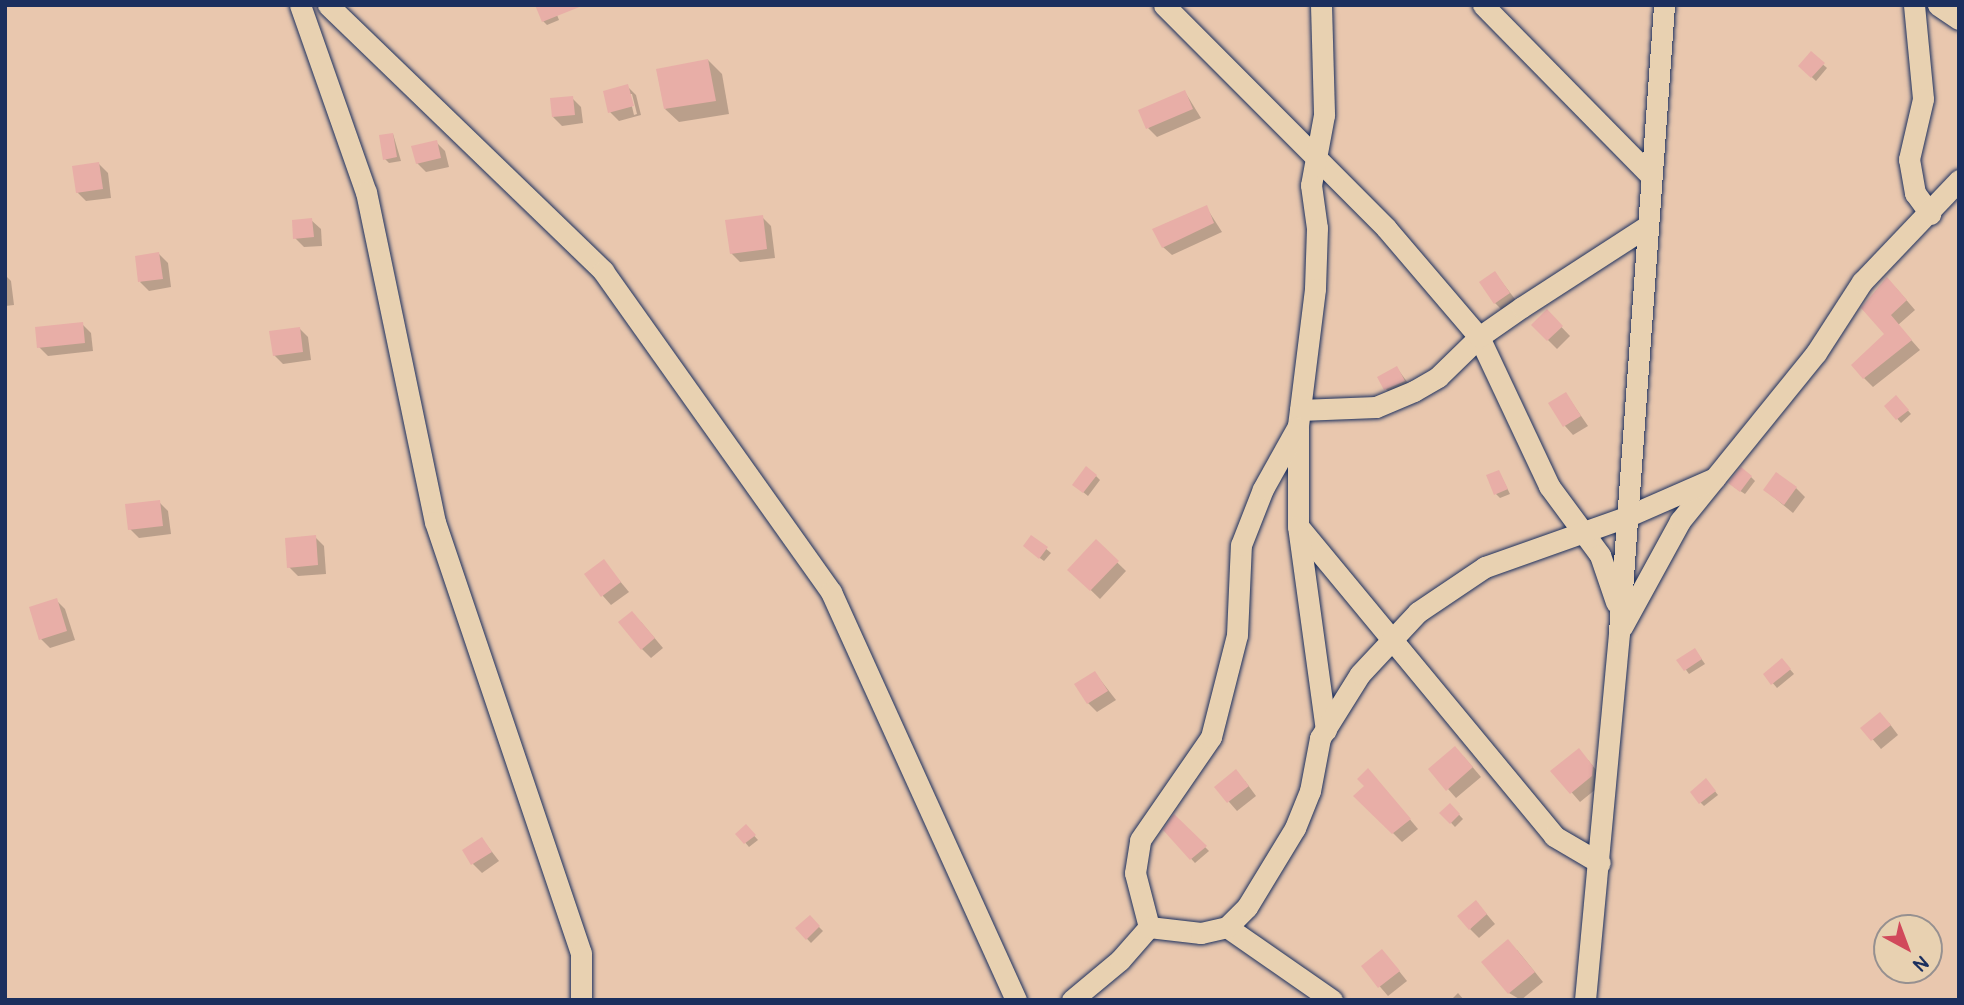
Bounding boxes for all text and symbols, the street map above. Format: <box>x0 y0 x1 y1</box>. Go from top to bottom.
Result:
north arrow <box>1873 914 1943 984</box>
text: N <box>1908 950 1933 977</box>

